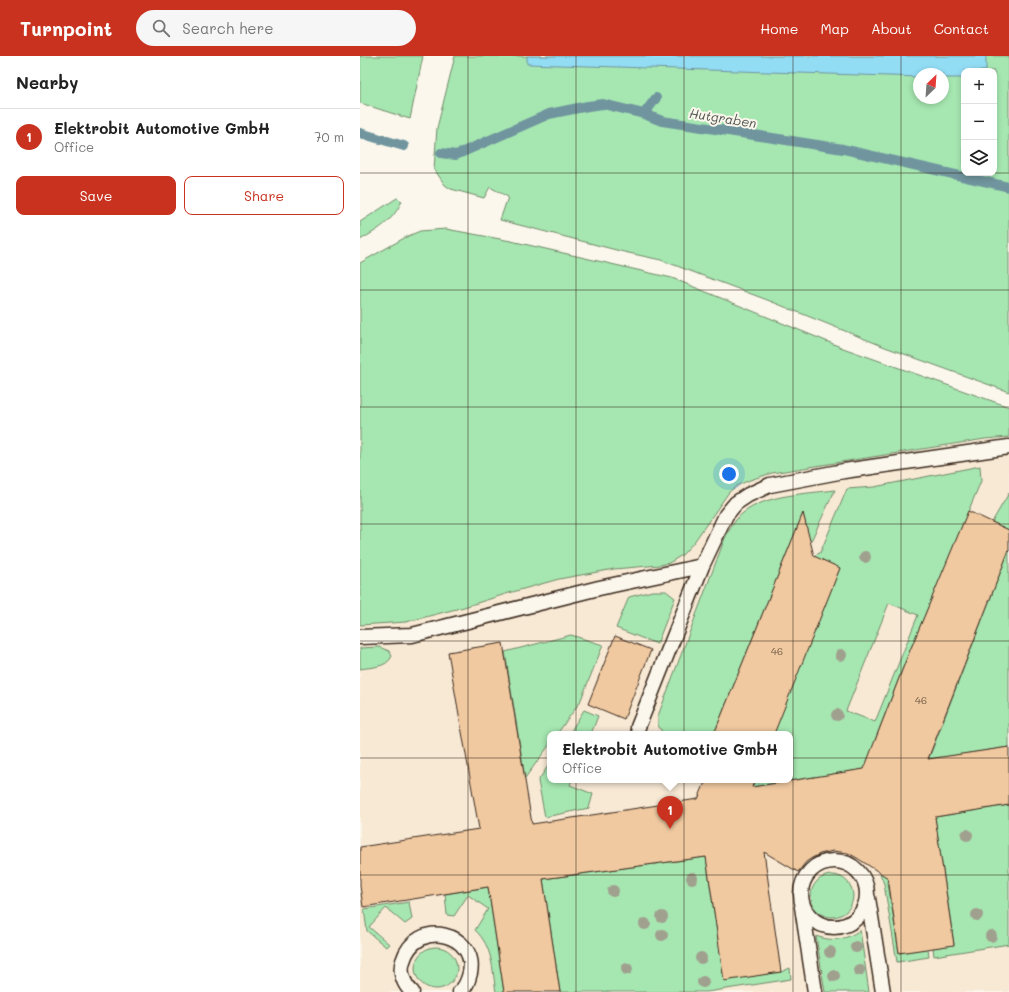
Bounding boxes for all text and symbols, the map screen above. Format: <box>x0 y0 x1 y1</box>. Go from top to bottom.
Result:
search box <box>136 10 416 46</box>
text: Turnpoint <box>20 16 112 41</box>
icon: search <box>150 17 172 39</box>
text: Search here <box>182 18 273 38</box>
text: Home <box>760 19 798 38</box>
text: Map <box>820 19 849 38</box>
text: About <box>871 19 912 38</box>
text: Contact <box>934 19 989 38</box>
north arrow <box>913 68 949 104</box>
map controls <box>961 68 997 176</box>
button: + <box>961 68 997 104</box>
text: Nearby <box>16 71 78 93</box>
water label: Hutgraben <box>688 104 758 131</box>
button: − <box>961 104 997 140</box>
text: Elektrobit Automotive GmbH <box>54 118 270 138</box>
text: 1 <box>26 128 32 145</box>
text: 70 m <box>314 128 344 145</box>
text: Office <box>54 138 94 155</box>
button: layers <box>961 140 997 176</box>
button: Save <box>16 176 176 215</box>
button: Share <box>184 176 344 215</box>
your location <box>719 464 739 484</box>
house number: 46 <box>771 644 783 658</box>
house number: 46 <box>915 693 927 707</box>
popup <box>547 731 793 783</box>
text: Elektrobit Automotive GmbH <box>562 739 778 759</box>
text: Office <box>562 759 602 776</box>
pin: 1 <box>657 796 683 829</box>

